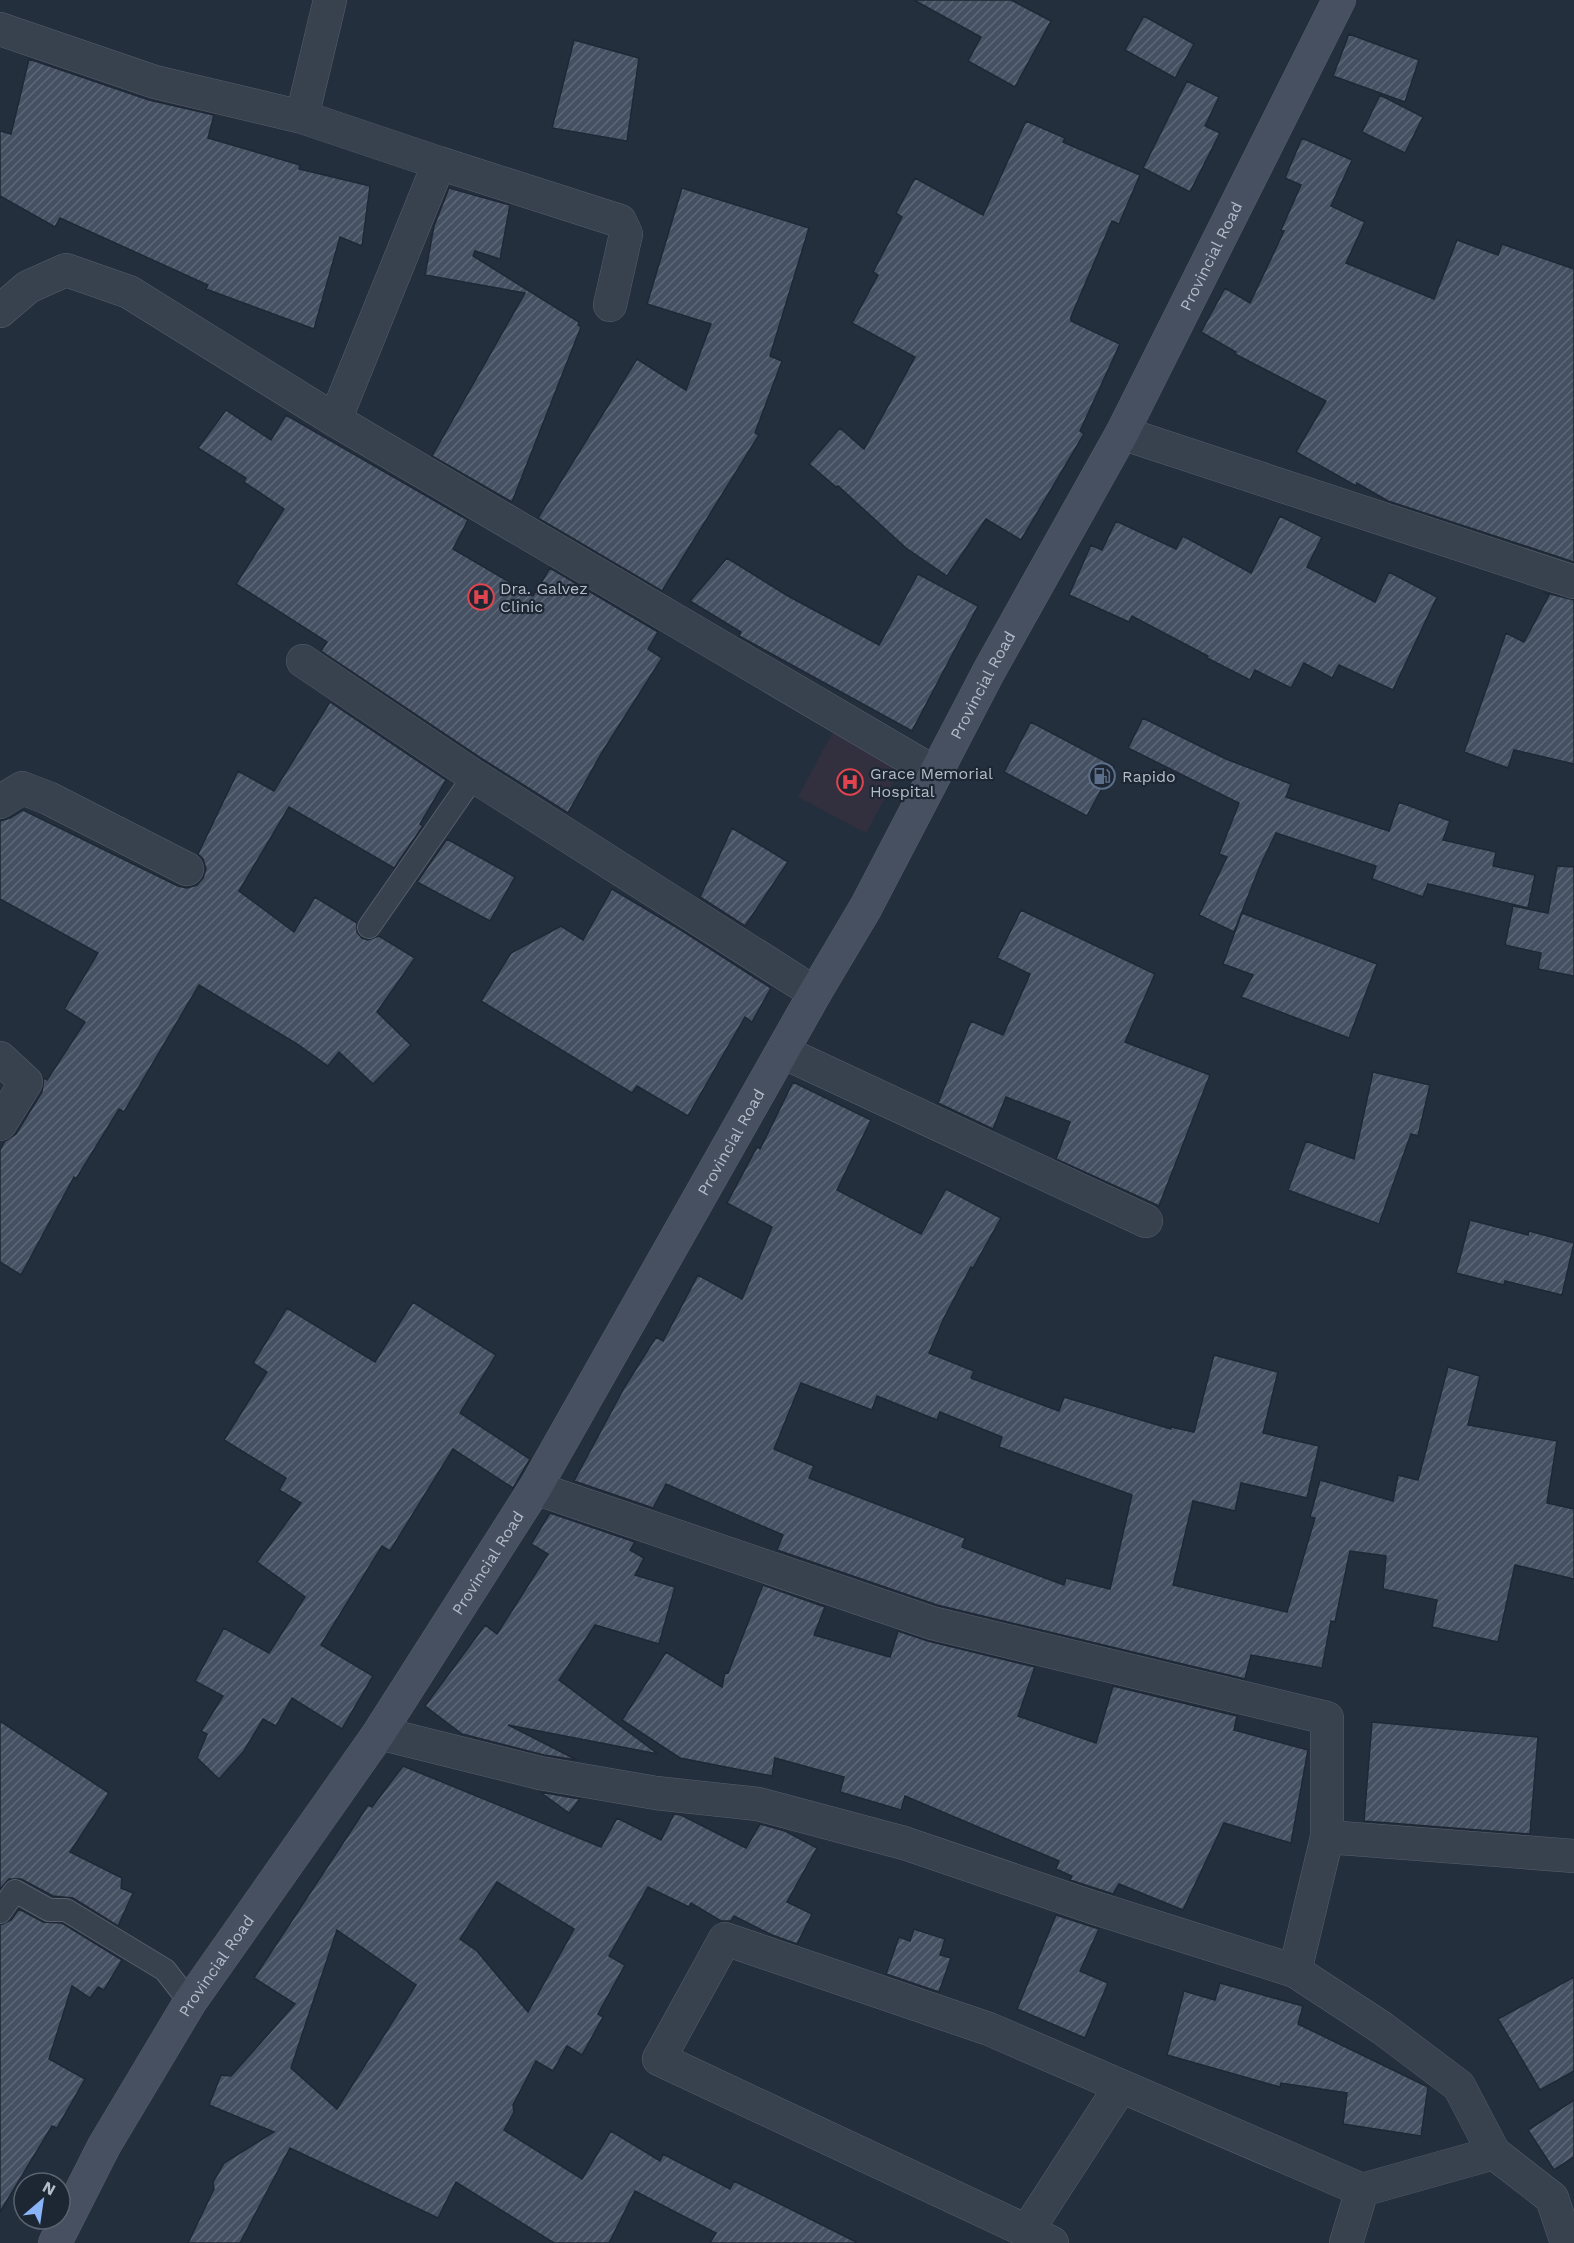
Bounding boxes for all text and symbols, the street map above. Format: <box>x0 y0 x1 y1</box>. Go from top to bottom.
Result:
street label: Provincial Road <box>1176 199 1246 314</box>
place label: Dra. Galvez Clinic <box>500 579 588 616</box>
hospital icon: Dra. Galvez Clinic <box>466 582 496 612</box>
street label: Provincial Road <box>946 628 1019 742</box>
fuel station icon: Rapido <box>1087 761 1117 791</box>
place label: Grace Memorial Hospital <box>870 764 993 801</box>
hospital icon: Grace Memorial Hospital <box>835 767 865 797</box>
place label: Rapido <box>1122 767 1176 786</box>
street label: Provincial Road <box>693 1086 769 1199</box>
street label: Provincial Road <box>448 1508 528 1618</box>
street label: Provincial Road <box>175 1912 258 2020</box>
north arrow <box>12 2171 72 2231</box>
text: N <box>39 2177 59 2200</box>

